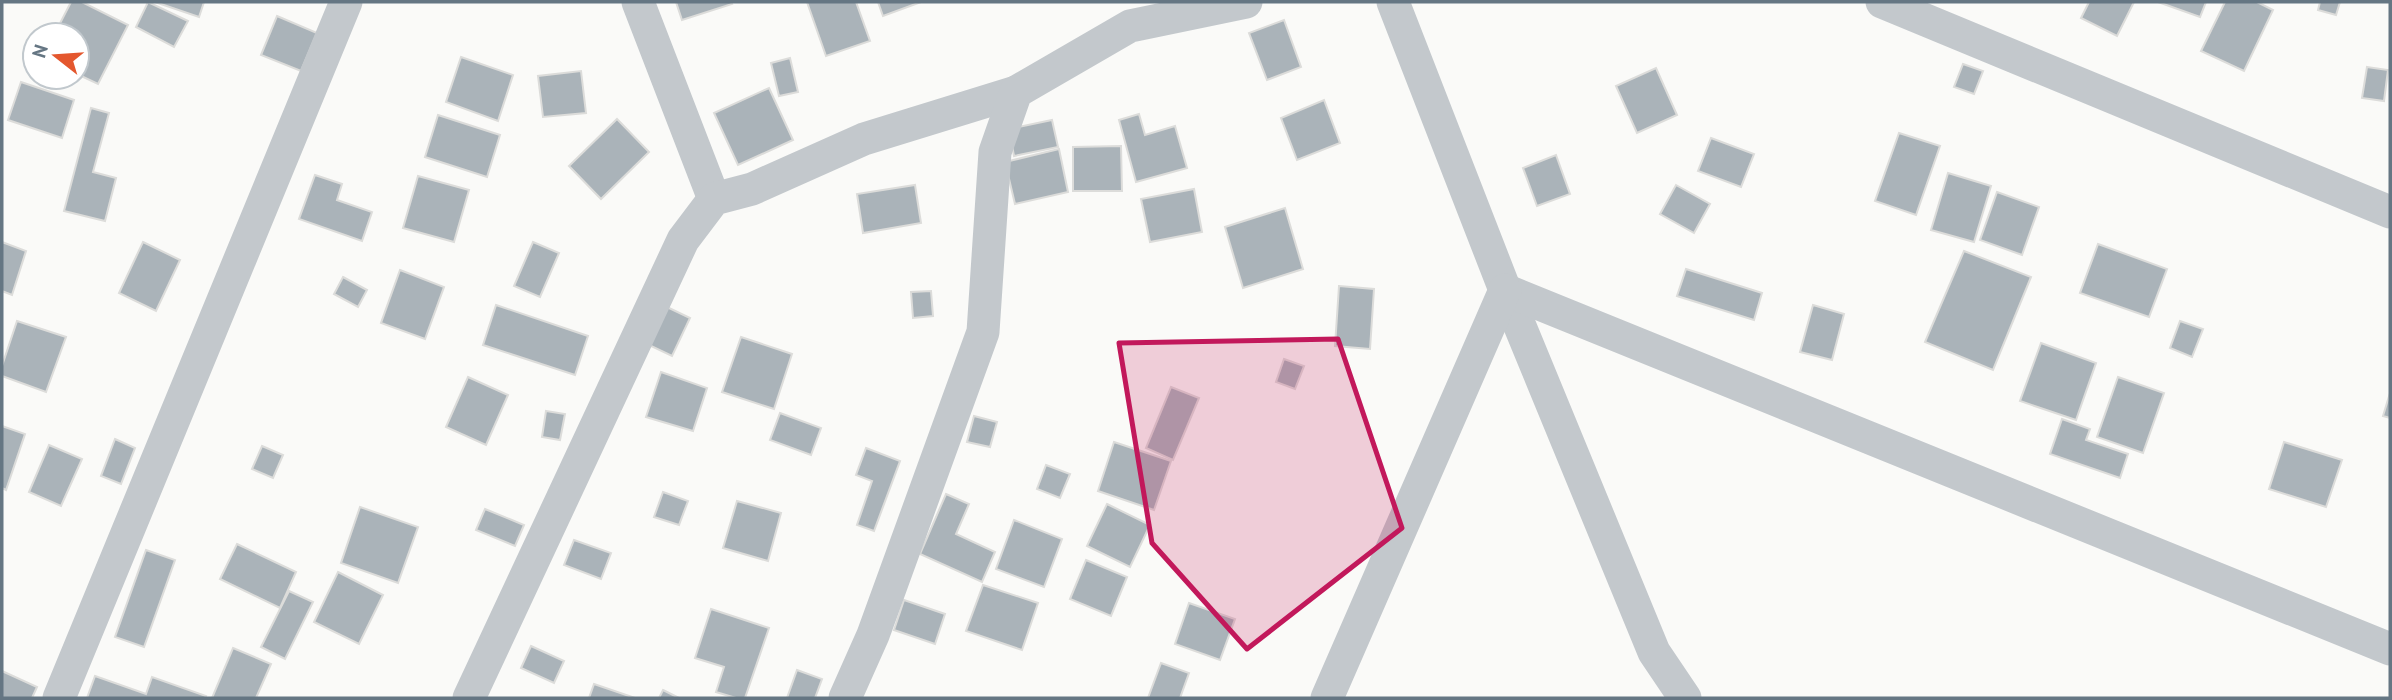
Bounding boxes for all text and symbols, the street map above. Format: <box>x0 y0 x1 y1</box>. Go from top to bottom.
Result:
north arrow <box>21 21 91 91</box>
text: N <box>26 42 53 61</box>

